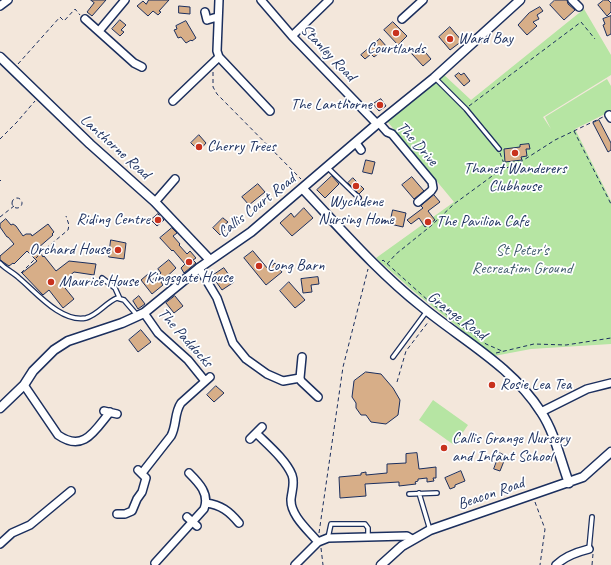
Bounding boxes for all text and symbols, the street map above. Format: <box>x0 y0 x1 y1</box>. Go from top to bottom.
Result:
street label: Stanley Road <box>296 21 360 85</box>
marker: Courtlands <box>391 28 401 38</box>
place label: Ward Bay <box>458 29 513 49</box>
marker: Ward Bay <box>445 34 455 44</box>
place label: Courtlands <box>367 39 425 59</box>
place label: The Lanthorne <box>290 95 372 115</box>
marker: The Lanthorne <box>375 100 385 110</box>
street label: Lanthorne Road <box>76 110 154 184</box>
street label: The Drive <box>392 118 442 170</box>
place label: Cherry Trees <box>207 137 276 157</box>
marker: Cherry Trees <box>194 142 204 152</box>
marker: Thanet Wanderers Clubhouse <box>510 148 520 158</box>
place label: Thanet Wanderers Clubhouse <box>463 159 567 197</box>
street label: Callis Court Road <box>214 170 300 242</box>
marker: Wychdene Nursing Home <box>351 181 361 191</box>
place label: Wychdene Nursing Home <box>318 192 394 230</box>
place label: Riding Centre <box>76 210 150 230</box>
place label: The Pavilion Cafe <box>436 212 529 232</box>
marker: Riding Centre <box>153 215 163 225</box>
marker: The Pavilion Cafe <box>423 217 433 227</box>
place label: Orchard House <box>29 240 110 260</box>
park label: St Peter's Recreation Ground <box>472 241 572 279</box>
marker: Orchard House <box>113 245 123 255</box>
place label: Long Barn <box>267 256 324 276</box>
marker: Kingsgate House <box>184 257 194 267</box>
marker: Long Barn <box>254 261 264 271</box>
place label: Kingsgate House <box>145 268 233 288</box>
place label: Maurice House <box>59 272 138 292</box>
marker: Maurice House <box>46 277 56 287</box>
street label: Grange Road <box>424 288 490 344</box>
street label: The Paddocks <box>153 304 217 372</box>
place label: Rosie Lea Tea <box>500 375 571 395</box>
marker: Rosie Lea Tea <box>487 380 497 390</box>
place label: Callis Grange Nursery and Infant School <box>452 429 570 467</box>
marker: Callis Grange Nursery and Infant School <box>439 443 449 453</box>
street label: Beacon Road <box>455 474 527 514</box>

